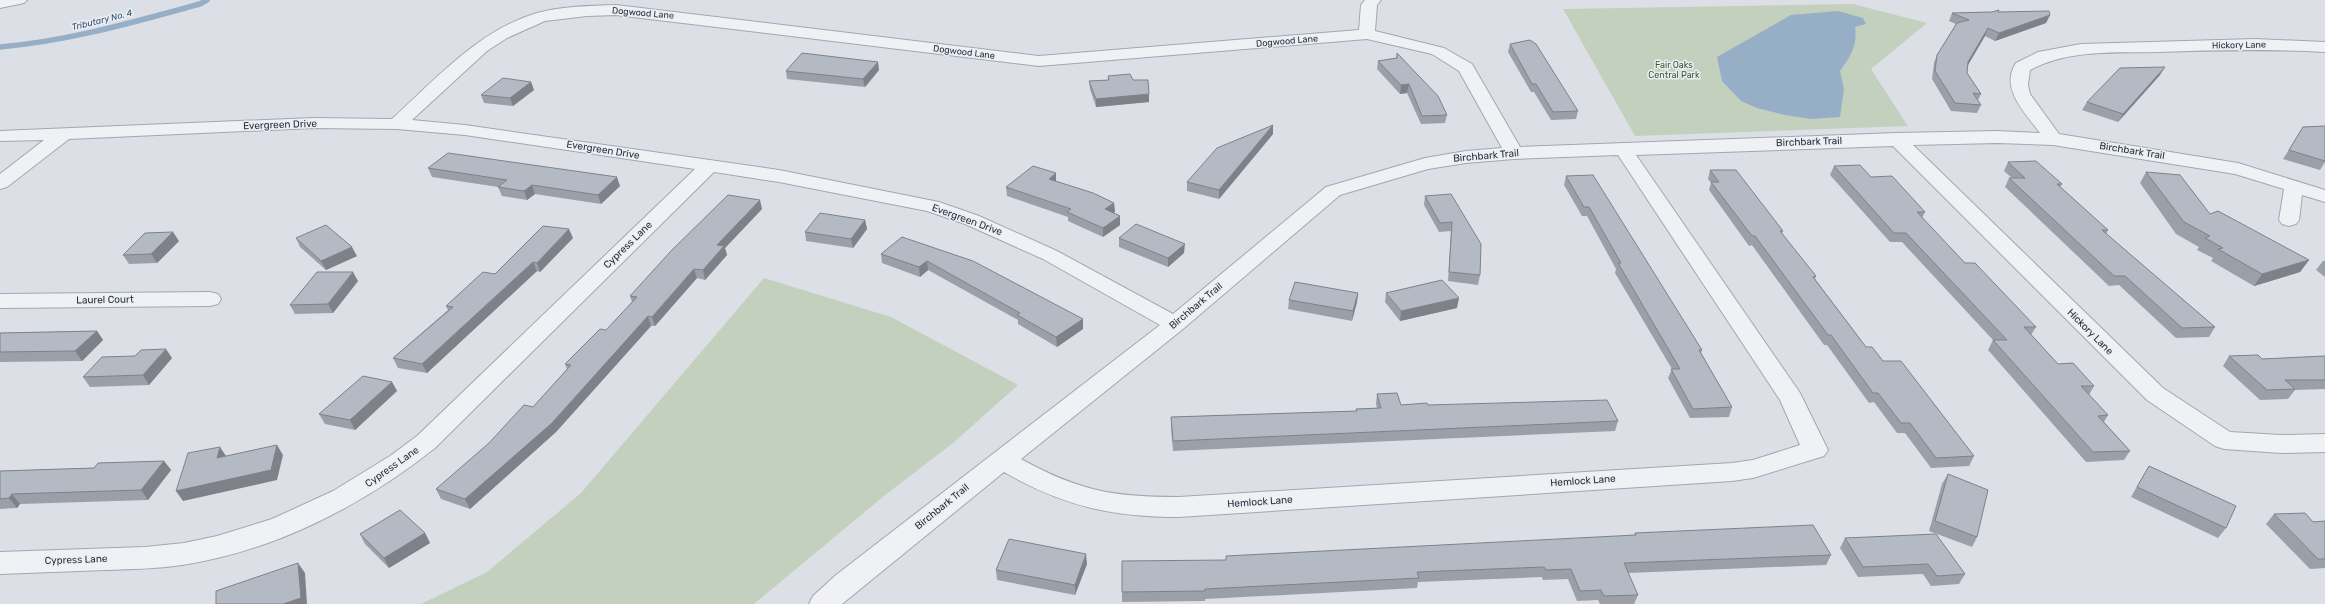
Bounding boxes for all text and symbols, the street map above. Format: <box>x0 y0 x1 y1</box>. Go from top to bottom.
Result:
street label: Dogwood Lane <box>612 5 674 21</box>
water label: Tributary No. 4 <box>71 8 134 32</box>
street label: Dogwood Lane <box>1256 33 1318 49</box>
street label: Hickory Lane <box>2212 40 2266 50</box>
street label: Dogwood Lane <box>932 43 996 61</box>
park label: Fair Oaks Central Park <box>1648 60 1700 80</box>
street label: Evergreen Drive <box>243 118 318 132</box>
street label: Birchbark Trail <box>1776 135 1842 149</box>
street label: Evergreen Drive <box>566 138 641 162</box>
street label: Birchbark Trail <box>2098 140 2166 162</box>
street label: Birchbark Trail <box>1453 147 1519 165</box>
street label: Evergreen Drive <box>930 202 1004 238</box>
street label: Cypress Lane <box>601 219 655 271</box>
street label: Birchbark Trail <box>1167 280 1225 332</box>
street label: Laurel Court <box>76 293 134 307</box>
street label: Hickory Lane <box>2065 307 2116 358</box>
street label: Cypress Lane <box>363 444 422 490</box>
street label: Hemlock Lane <box>1550 473 1617 489</box>
street label: Birchbark Trail <box>913 482 971 532</box>
street label: Hemlock Lane <box>1227 494 1294 510</box>
street label: Cypress Lane <box>44 553 108 567</box>

